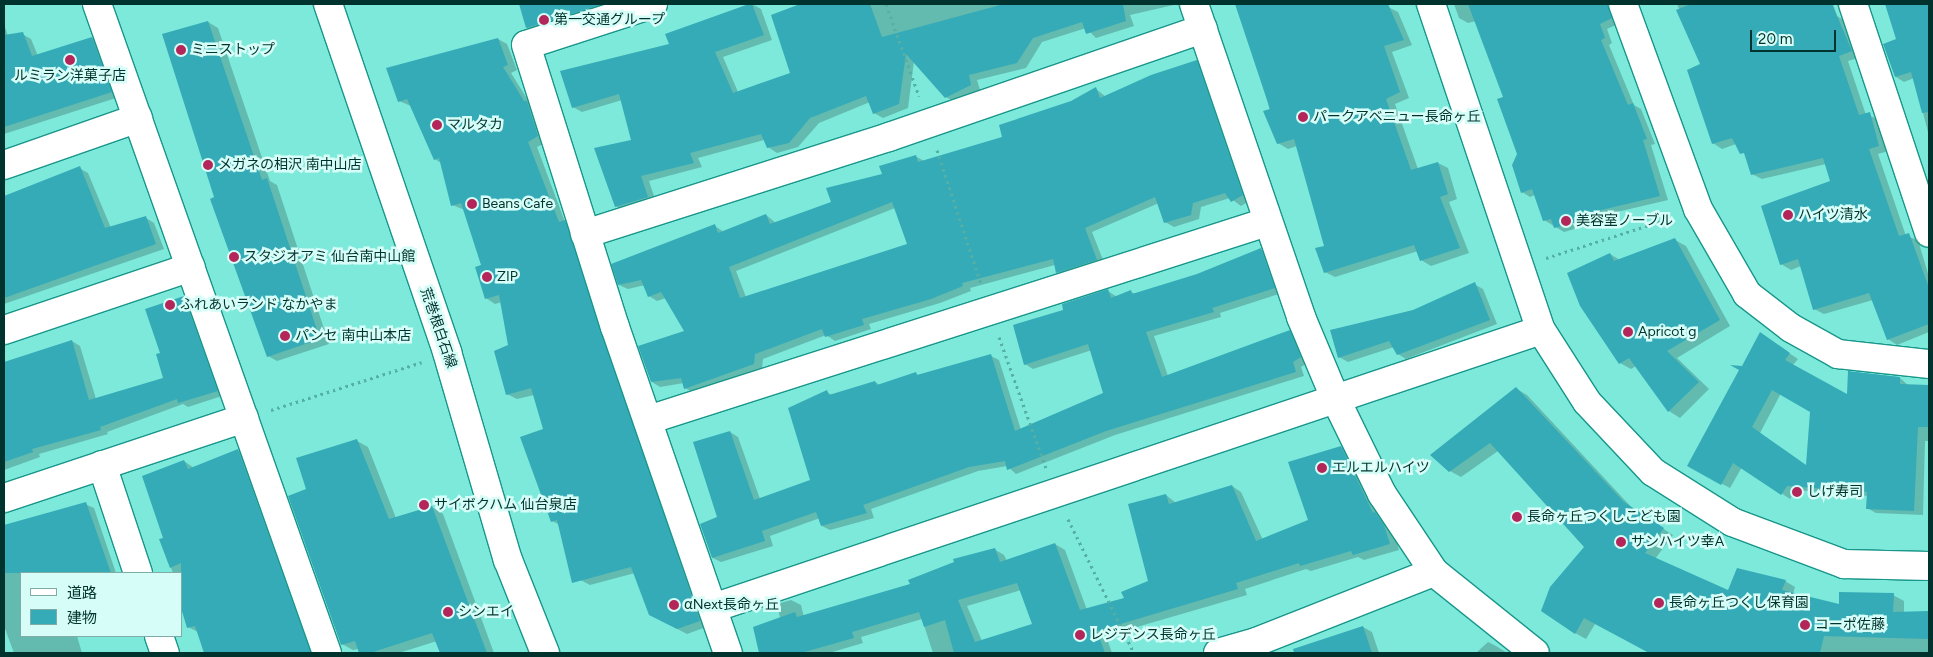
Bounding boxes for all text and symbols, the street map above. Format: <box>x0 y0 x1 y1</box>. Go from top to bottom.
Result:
place label: 第一交通グループ <box>554 12 666 28</box>
marker: 第一交通グループ <box>538 14 550 26</box>
scale bar <box>1753 20 1839 52</box>
text: 20 m <box>1758 30 1792 48</box>
place label: ミニストップ <box>191 42 275 58</box>
marker: ミニストップ <box>175 44 187 56</box>
marker: ルミラン洋菓子店 <box>64 54 76 66</box>
place label: ルミラン洋菓子店 <box>14 68 126 84</box>
place label: パークアベニュー長命ヶ丘 <box>1313 109 1481 125</box>
marker: パークアベニュー長命ヶ丘 <box>1297 111 1309 123</box>
place label: マルタカ <box>447 117 503 133</box>
marker: マルタカ <box>431 119 443 131</box>
place label: メガネの相沢 南中山店 <box>218 157 361 173</box>
marker: メガネの相沢 南中山店 <box>202 159 214 171</box>
place label: Beans Cafe <box>482 196 553 212</box>
marker: Beans Cafe <box>466 198 478 210</box>
place label: ハイツ清水 <box>1798 207 1868 223</box>
marker: ハイツ清水 <box>1782 209 1794 221</box>
place label: 美容室ノーブル <box>1576 213 1674 229</box>
marker: 美容室ノーブル <box>1560 215 1572 227</box>
place label: スタジオアミ 仙台南中山館 <box>244 249 415 265</box>
marker: スタジオアミ 仙台南中山館 <box>228 251 240 263</box>
place label: ZIP <box>497 269 518 285</box>
marker: ZIP <box>481 271 493 283</box>
street label: 荒巻根白石線 <box>416 286 460 370</box>
place label: ふれあいランド なかやま <box>180 297 337 313</box>
marker: ふれあいランド なかやま <box>164 299 176 311</box>
place label: Apricot g <box>1638 324 1696 340</box>
marker: Apricot g <box>1622 326 1634 338</box>
place label: パンセ 南中山本店 <box>295 328 410 344</box>
marker: パンセ 南中山本店 <box>279 330 291 342</box>
place label: エルエルハイツ <box>1332 460 1430 476</box>
marker: エルエルハイツ <box>1316 462 1328 474</box>
place label: しげ寿司 <box>1807 484 1863 500</box>
marker: しげ寿司 <box>1791 486 1803 498</box>
place label: サイボクハム 仙台泉店 <box>434 497 577 513</box>
marker: サイボクハム 仙台泉店 <box>418 499 430 511</box>
place label: 長命ヶ丘つくしこども園 <box>1527 509 1681 525</box>
marker: 長命ヶ丘つくしこども園 <box>1511 511 1523 523</box>
place label: サンハイツ幸A <box>1631 534 1724 550</box>
marker: サンハイツ幸A <box>1615 536 1627 548</box>
legend <box>20 572 182 637</box>
text: 道路 <box>67 584 97 602</box>
place label: 長命ヶ丘つくし保育園 <box>1669 595 1809 611</box>
place label: αNext長命ヶ丘 <box>684 597 779 613</box>
marker: 長命ヶ丘つくし保育園 <box>1653 597 1665 609</box>
marker: αNext長命ヶ丘 <box>668 599 680 611</box>
place label: シンエイ <box>458 604 514 620</box>
marker: シンエイ <box>442 606 454 618</box>
text: 建物 <box>67 609 97 627</box>
place label: コーポ佐藤 <box>1815 617 1885 633</box>
marker: コーポ佐藤 <box>1799 619 1811 631</box>
place label: レジデンス長命ヶ丘 <box>1090 627 1216 643</box>
marker: レジデンス長命ヶ丘 <box>1074 629 1086 641</box>

